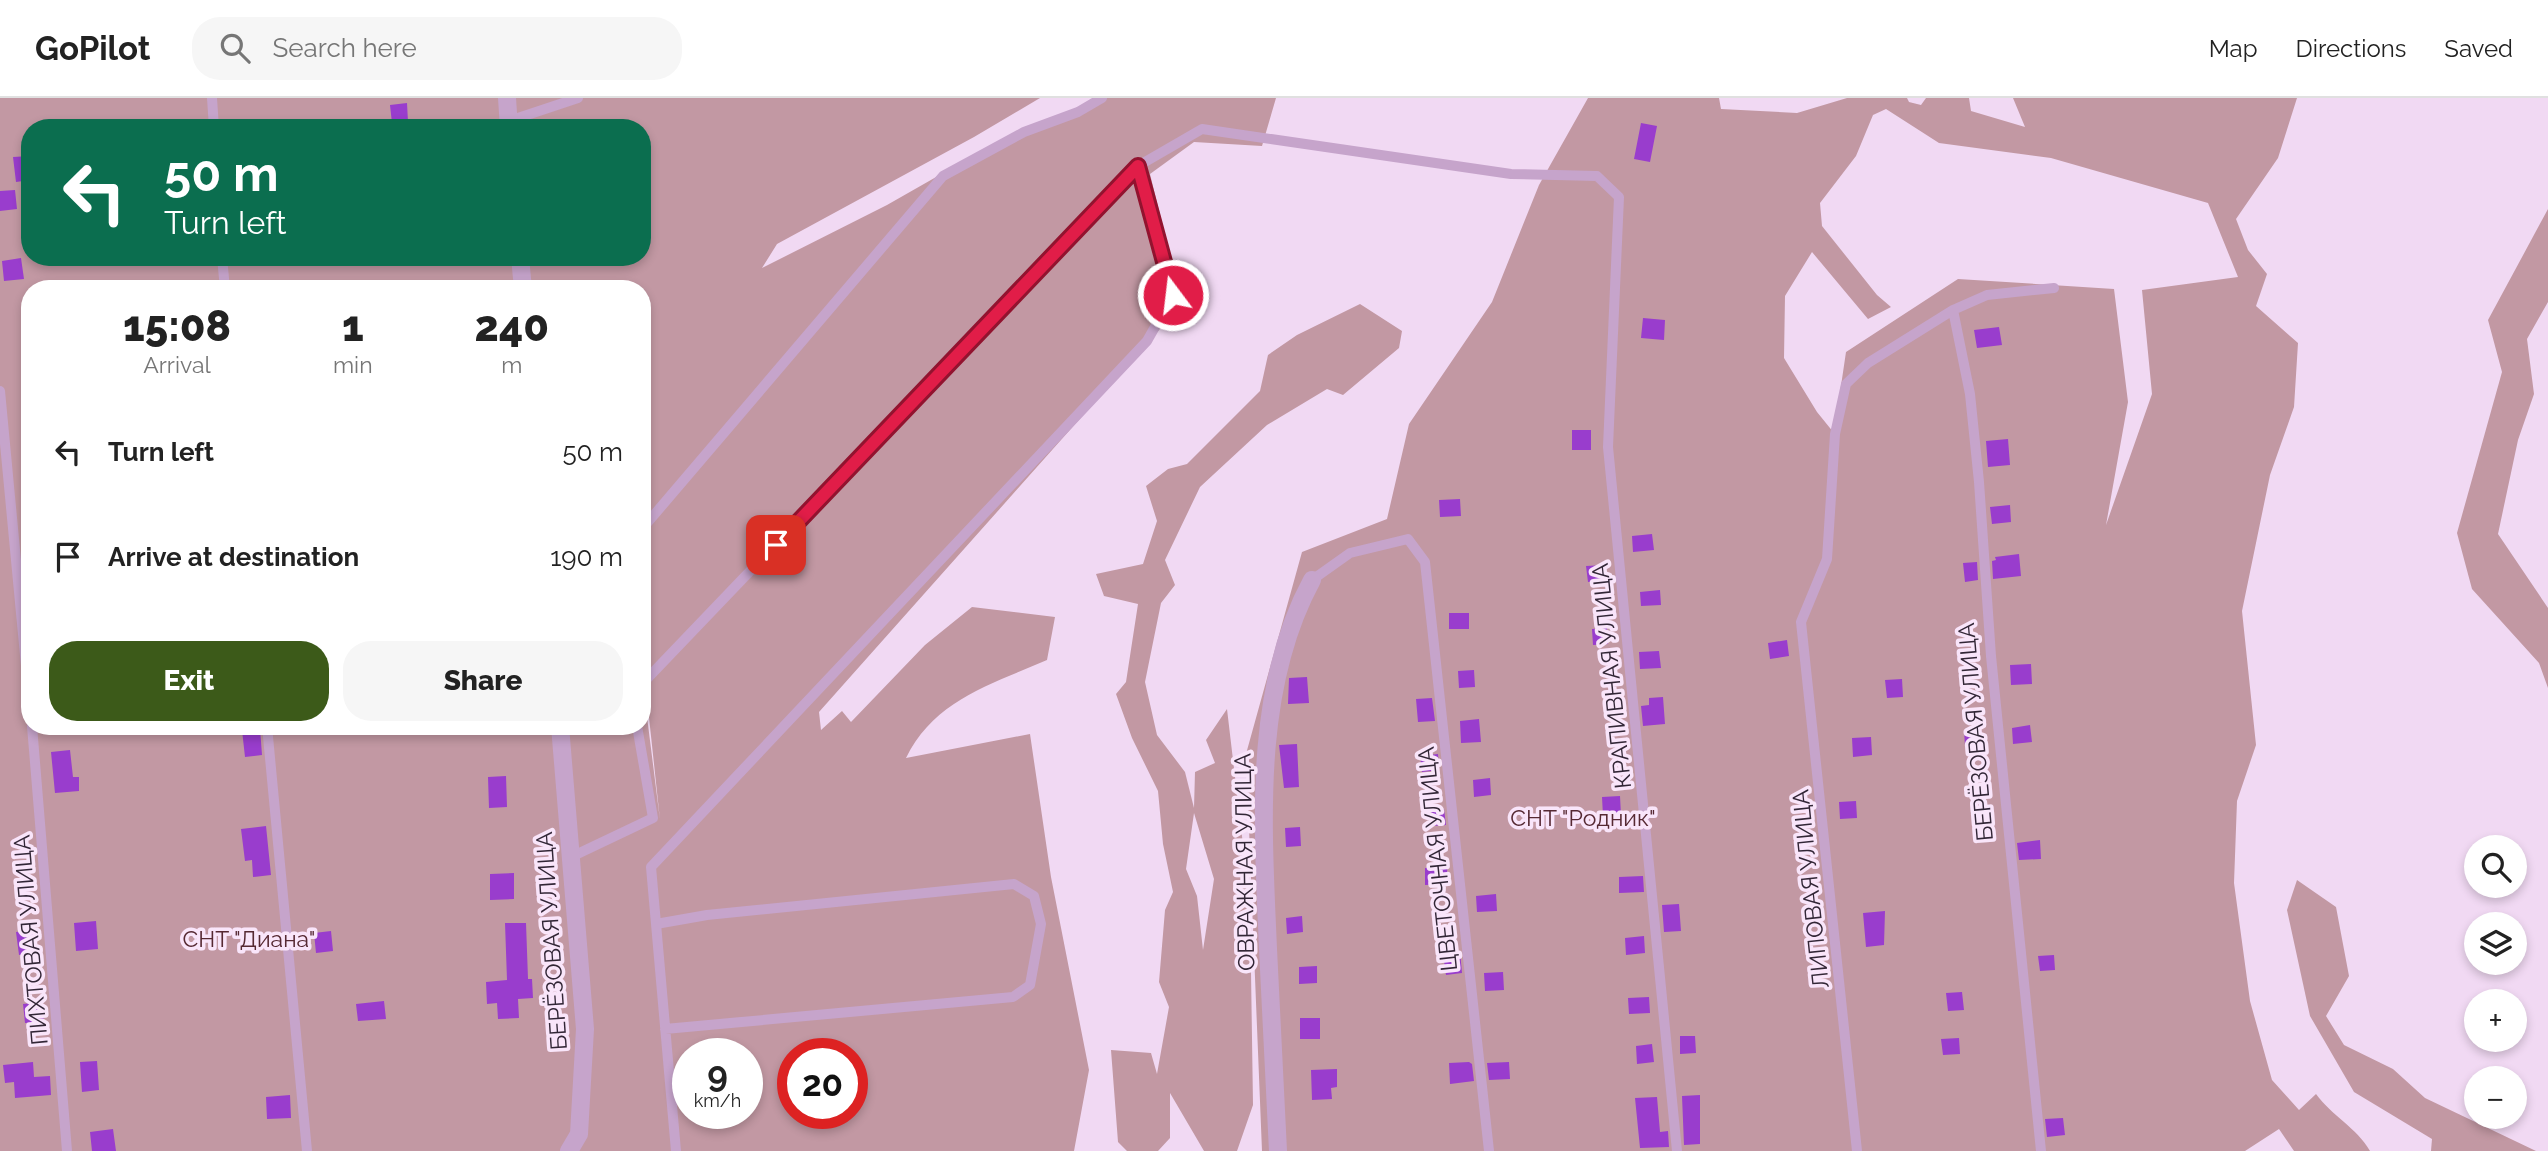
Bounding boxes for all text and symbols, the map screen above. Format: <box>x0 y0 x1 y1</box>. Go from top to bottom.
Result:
search box <box>192 17 682 80</box>
text: GoPilot <box>35 29 150 68</box>
icon: search <box>216 29 254 67</box>
text: Search here <box>272 33 417 63</box>
text: Map <box>2209 34 2258 63</box>
text: Directions <box>2296 34 2406 63</box>
text: Saved <box>2444 34 2513 63</box>
text: 50 m <box>164 145 279 202</box>
icon: left <box>49 147 140 238</box>
text: Turn left <box>164 204 286 241</box>
position arrow <box>1136 258 1210 332</box>
text: 15:08 <box>123 302 231 351</box>
text: 1 <box>342 302 364 351</box>
text: 240 <box>475 302 549 351</box>
text: Arrival <box>143 351 211 378</box>
text: min <box>333 351 373 378</box>
text: m <box>501 351 522 378</box>
icon: left <box>49 433 87 471</box>
text: Turn left <box>108 437 214 467</box>
text: 50 m <box>562 437 623 467</box>
pin <box>746 515 806 575</box>
icon: arrive <box>757 526 795 564</box>
icon: arrive <box>49 538 87 576</box>
text: Arrive at destination <box>108 542 359 572</box>
text: 190 m <box>550 542 623 572</box>
street label: КРАПИВНАЯ УЛИЦА <box>1586 562 1636 790</box>
street label: БЕРЁЗОВАЯ УЛИЦА <box>1952 621 1998 842</box>
button: Exit <box>49 641 329 721</box>
button: Share <box>343 641 623 721</box>
street label: ЦВЕТОЧНАЯ УЛИЦА <box>1412 745 1462 973</box>
street label: ОВРАЖНАЯ УЛИЦА <box>1229 752 1259 971</box>
street label: ЛИПОВАЯ УЛИЦА <box>1786 788 1834 990</box>
park label: СНТ "Родник" <box>1510 804 1656 831</box>
street label: БЕРЁЗОВАЯ УЛИЦА <box>530 830 572 1051</box>
street label: ПИХТОВАЯ УЛИЦА <box>7 833 53 1046</box>
map controls <box>2464 835 2527 1129</box>
button: search <box>2464 835 2527 898</box>
button: layers <box>2464 912 2527 975</box>
park label: СНТ "Диана" <box>183 925 315 952</box>
button: + <box>2464 989 2527 1052</box>
speed limit sign: 20 <box>777 1038 868 1129</box>
text: 9 <box>707 1054 728 1095</box>
button: − <box>2464 1066 2527 1129</box>
text: km/h <box>694 1090 741 1111</box>

